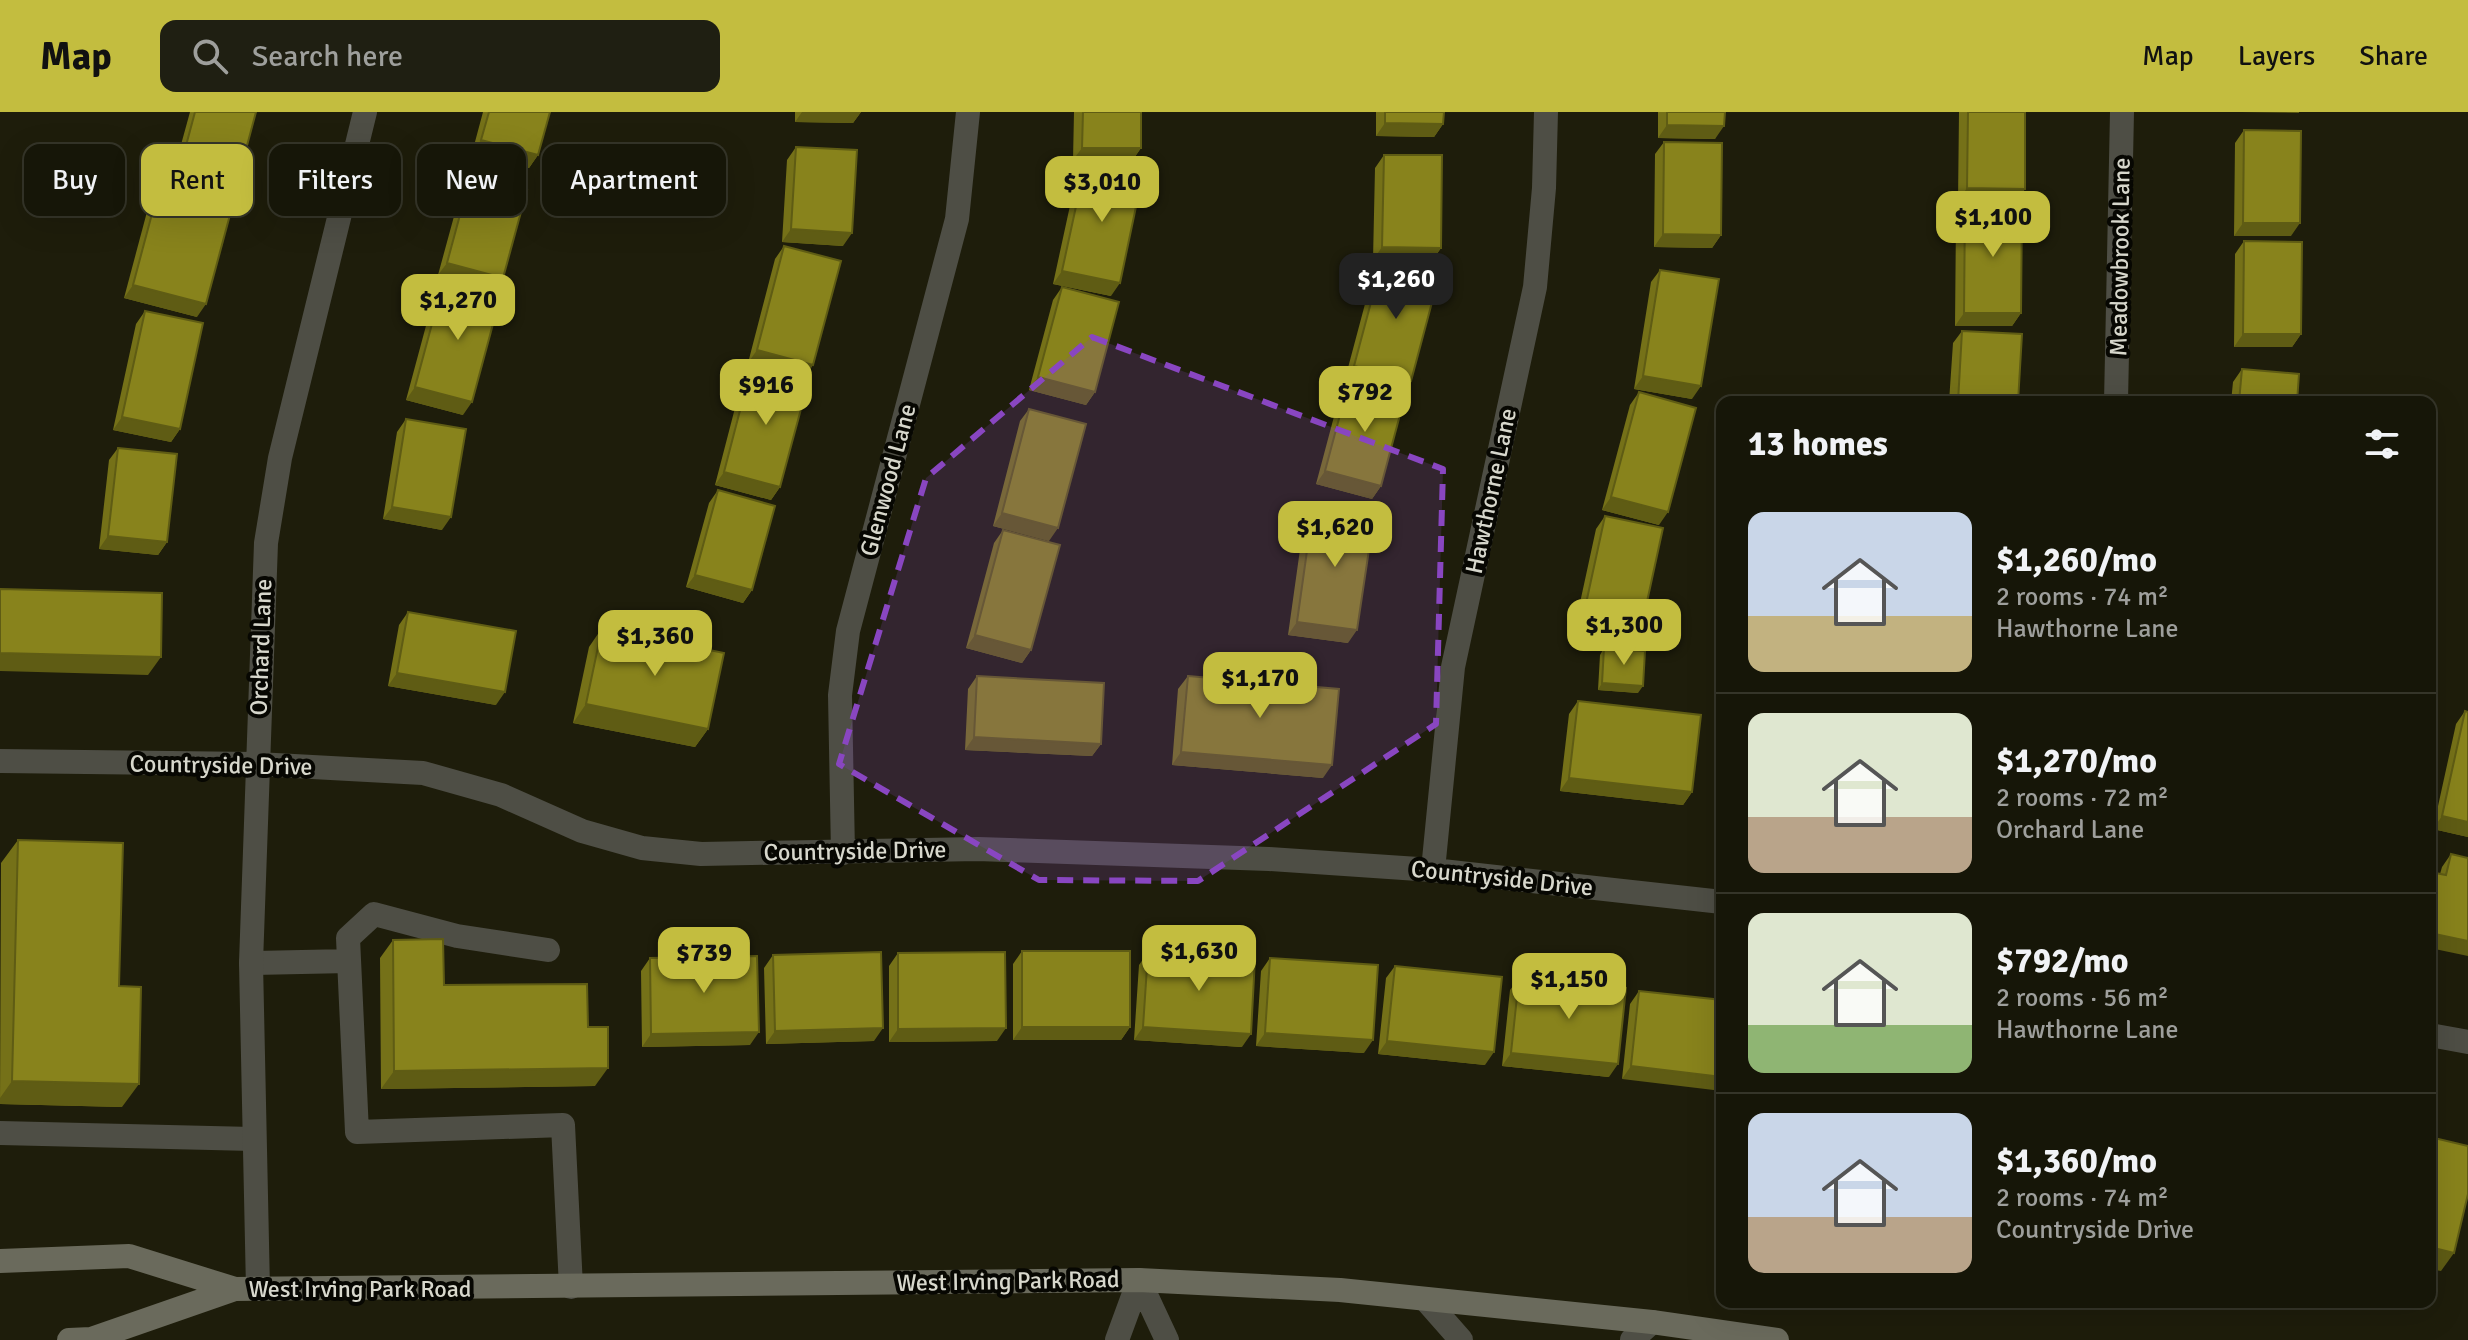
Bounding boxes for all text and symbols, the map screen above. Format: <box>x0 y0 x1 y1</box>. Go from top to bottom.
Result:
search box <box>160 20 720 92</box>
text: Map <box>40 33 112 80</box>
icon: search <box>188 34 232 78</box>
text: Search here <box>252 38 403 75</box>
text: Map <box>2142 39 2194 73</box>
text: Layers <box>2238 39 2315 73</box>
text: Share <box>2359 39 2428 73</box>
chip: Buy <box>24 144 125 216</box>
chip: Rent <box>141 144 253 216</box>
chip: Filters <box>269 144 401 216</box>
chip: New <box>417 144 526 216</box>
chip: Apartment <box>542 144 726 216</box>
pin: $3,010 <box>1037 156 1167 224</box>
street label: Meadowbrook Lane <box>2103 157 2137 357</box>
text: $3,010 <box>1063 166 1141 198</box>
pin: $1,100 <box>1928 191 2058 259</box>
text: $1,100 <box>1954 201 2032 233</box>
pin: $1,260 <box>1331 253 1461 321</box>
text: $1,260 <box>1357 263 1435 295</box>
pin: $1,270 <box>393 274 523 342</box>
text: $1,270 <box>419 284 497 316</box>
pin: $916 <box>719 359 813 427</box>
pin: $792 <box>1318 366 1412 434</box>
text: $916 <box>738 369 794 401</box>
text: $792 <box>1337 376 1393 408</box>
street label: Glenwood Lane <box>853 401 923 559</box>
street label: Hawthorne Lane <box>1459 405 1523 577</box>
icon: filters <box>2360 422 2404 466</box>
text: 13 homes <box>1748 423 1888 465</box>
pin: $1,620 <box>1270 501 1400 569</box>
text: $1,620 <box>1296 511 1374 543</box>
text: $1,260/mo <box>1996 539 2157 581</box>
icon: home <box>1812 544 1908 640</box>
street label: Orchard Lane <box>244 578 278 716</box>
text: 2 rooms · 74 m² <box>1996 581 2169 613</box>
pin: $1,300 <box>1559 599 1689 667</box>
text: $1,300 <box>1585 609 1663 641</box>
pin: $1,360 <box>590 610 720 678</box>
text: Hawthorne Lane <box>1996 613 2179 645</box>
text: $1,360 <box>616 620 694 652</box>
pin: $1,170 <box>1195 652 1325 720</box>
text: $1,170 <box>1221 662 1299 694</box>
text: $1,270/mo <box>1996 740 2157 782</box>
icon: home <box>1812 745 1908 841</box>
street label: Countryside Drive <box>129 748 313 782</box>
text: 2 rooms · 72 m² <box>1996 782 2169 814</box>
text: Orchard Lane <box>1996 814 2144 846</box>
street label: Countryside Drive <box>763 834 947 868</box>
street label: Countryside Drive <box>1410 854 1594 902</box>
pin: $1,630 <box>1134 925 1264 993</box>
pin: $739 <box>657 927 751 995</box>
text: $1,630 <box>1160 935 1238 967</box>
text: $739 <box>676 937 732 969</box>
text: $792/mo <box>1996 940 2129 982</box>
icon: home <box>1812 945 1908 1041</box>
pin: $1,150 <box>1504 953 1634 1021</box>
text: $1,150 <box>1530 963 1608 995</box>
text: 2 rooms · 56 m² <box>1996 982 2169 1014</box>
text: Hawthorne Lane <box>1996 1014 2179 1046</box>
text: $1,360/mo <box>1996 1140 2157 1182</box>
icon: home <box>1812 1145 1908 1241</box>
text: 2 rooms · 74 m² <box>1996 1182 2169 1214</box>
text: Countryside Drive <box>1996 1214 2194 1246</box>
street label: West Irving Park Road <box>896 1264 1120 1298</box>
street label: West Irving Park Road <box>248 1274 472 1304</box>

